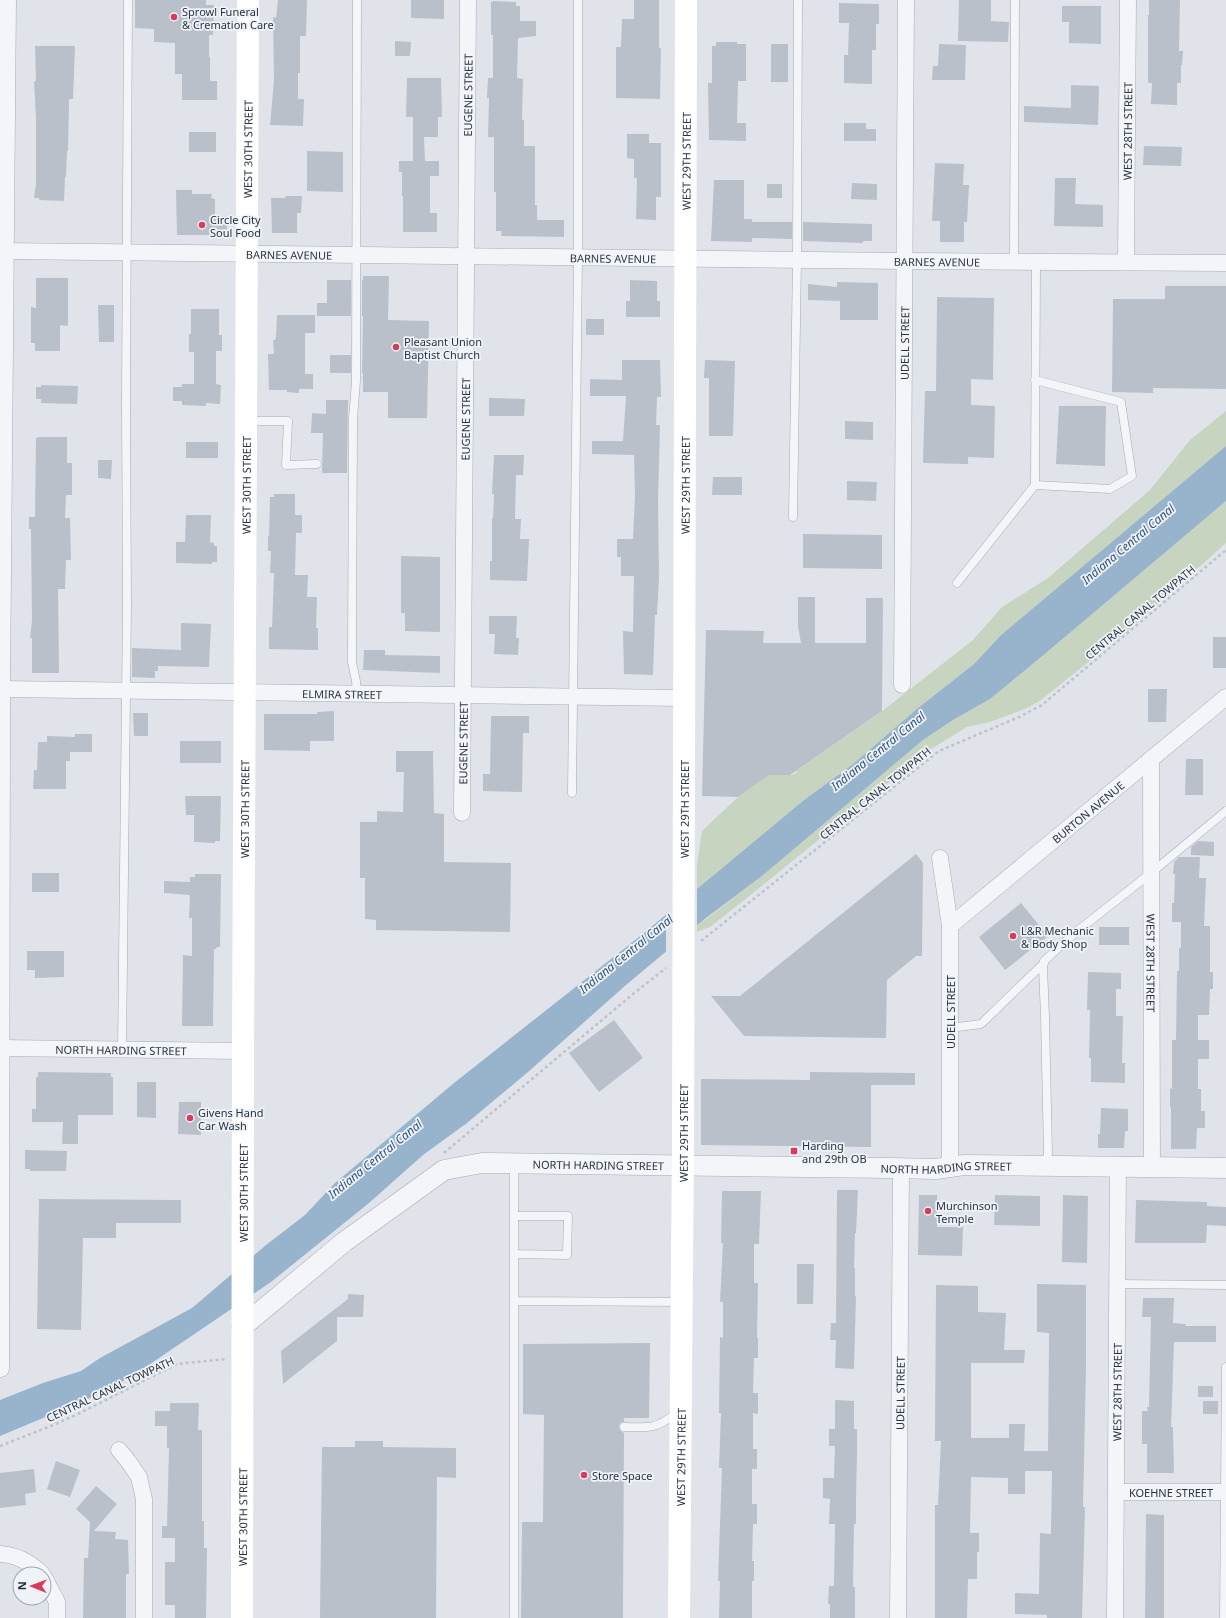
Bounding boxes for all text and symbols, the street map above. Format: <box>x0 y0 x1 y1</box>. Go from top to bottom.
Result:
place label: Sprowl Funeral & Cremation Care <box>182 4 274 32</box>
marker: Sprowl Funeral & Cremation Care <box>169 12 179 22</box>
street label: EUGENE STREET <box>459 53 475 137</box>
street label: WEST 28TH STREET <box>1119 82 1135 180</box>
street label: WEST 30TH STREET <box>240 100 255 198</box>
street label: WEST 29TH STREET <box>678 112 693 210</box>
place label: Circle City Soul Food <box>210 212 261 240</box>
marker: Circle City Soul Food <box>197 220 207 230</box>
street label: BARNES AVENUE <box>246 246 332 262</box>
street label: BARNES AVENUE <box>570 250 656 266</box>
street label: BARNES AVENUE <box>894 253 980 269</box>
street label: UDELL STREET <box>896 306 912 380</box>
place label: Pleasant Union Baptist Church <box>404 334 482 362</box>
marker: Pleasant Union Baptist Church <box>391 342 401 352</box>
street label: EUGENE STREET <box>457 377 473 461</box>
street label: WEST 30TH STREET <box>238 436 253 534</box>
street label: WEST 29TH STREET <box>677 436 692 534</box>
water label: Indiana Central Canal <box>1077 499 1179 589</box>
street label: CENTRAL CANAL TOWPATH <box>1082 561 1198 663</box>
street label: ELMIRA STREET <box>302 685 382 702</box>
street label: EUGENE STREET <box>455 701 470 785</box>
water label: Indiana Central Canal <box>826 707 929 795</box>
street label: CENTRAL CANAL TOWPATH <box>816 743 934 843</box>
street label: WEST 30TH STREET <box>236 760 252 858</box>
street label: WEST 29TH STREET <box>676 760 692 858</box>
street label: BURTON AVENUE <box>1048 777 1127 846</box>
water label: Indiana Central Canal <box>574 910 677 998</box>
street label: WEST 28TH STREET <box>1144 914 1159 1012</box>
place label: L&R Mechanic & Body Shop <box>1021 923 1094 951</box>
marker: L&R Mechanic & Body Shop <box>1008 931 1018 941</box>
street label: UDELL STREET <box>943 975 958 1049</box>
street label: NORTH HARDING STREET <box>55 1041 187 1058</box>
street label: WEST 29TH STREET <box>675 1084 691 1182</box>
place label: Givens Hand Car Wash <box>198 1105 263 1133</box>
marker: Givens Hand Car Wash <box>185 1113 195 1123</box>
water label: Indiana Central Canal <box>323 1115 426 1203</box>
place label: Harding and 29th OB <box>802 1138 867 1166</box>
street label: WEST 30TH STREET <box>235 1144 250 1242</box>
marker: Harding and 29th OB <box>789 1146 799 1156</box>
street label: NORTH HARDING STREET <box>533 1156 664 1173</box>
street label: NORTH HARDING STREET <box>881 1157 1012 1177</box>
place label: Murchinson Temple <box>936 1198 998 1226</box>
marker: Murchinson Temple <box>923 1206 933 1216</box>
street label: WEST 28TH STREET <box>1109 1343 1124 1441</box>
street label: CENTRAL CANAL TOWPATH <box>44 1353 176 1425</box>
street label: UDELL STREET <box>892 1356 907 1430</box>
street label: WEST 29TH STREET <box>672 1408 688 1506</box>
street label: WEST 30TH STREET <box>235 1468 250 1566</box>
place label: Store Space <box>592 1468 653 1483</box>
marker: Store Space <box>579 1470 589 1480</box>
street label: KOEHNE STREET <box>1129 1485 1213 1500</box>
north arrow <box>12 1566 52 1606</box>
text: N <box>14 1581 29 1590</box>

